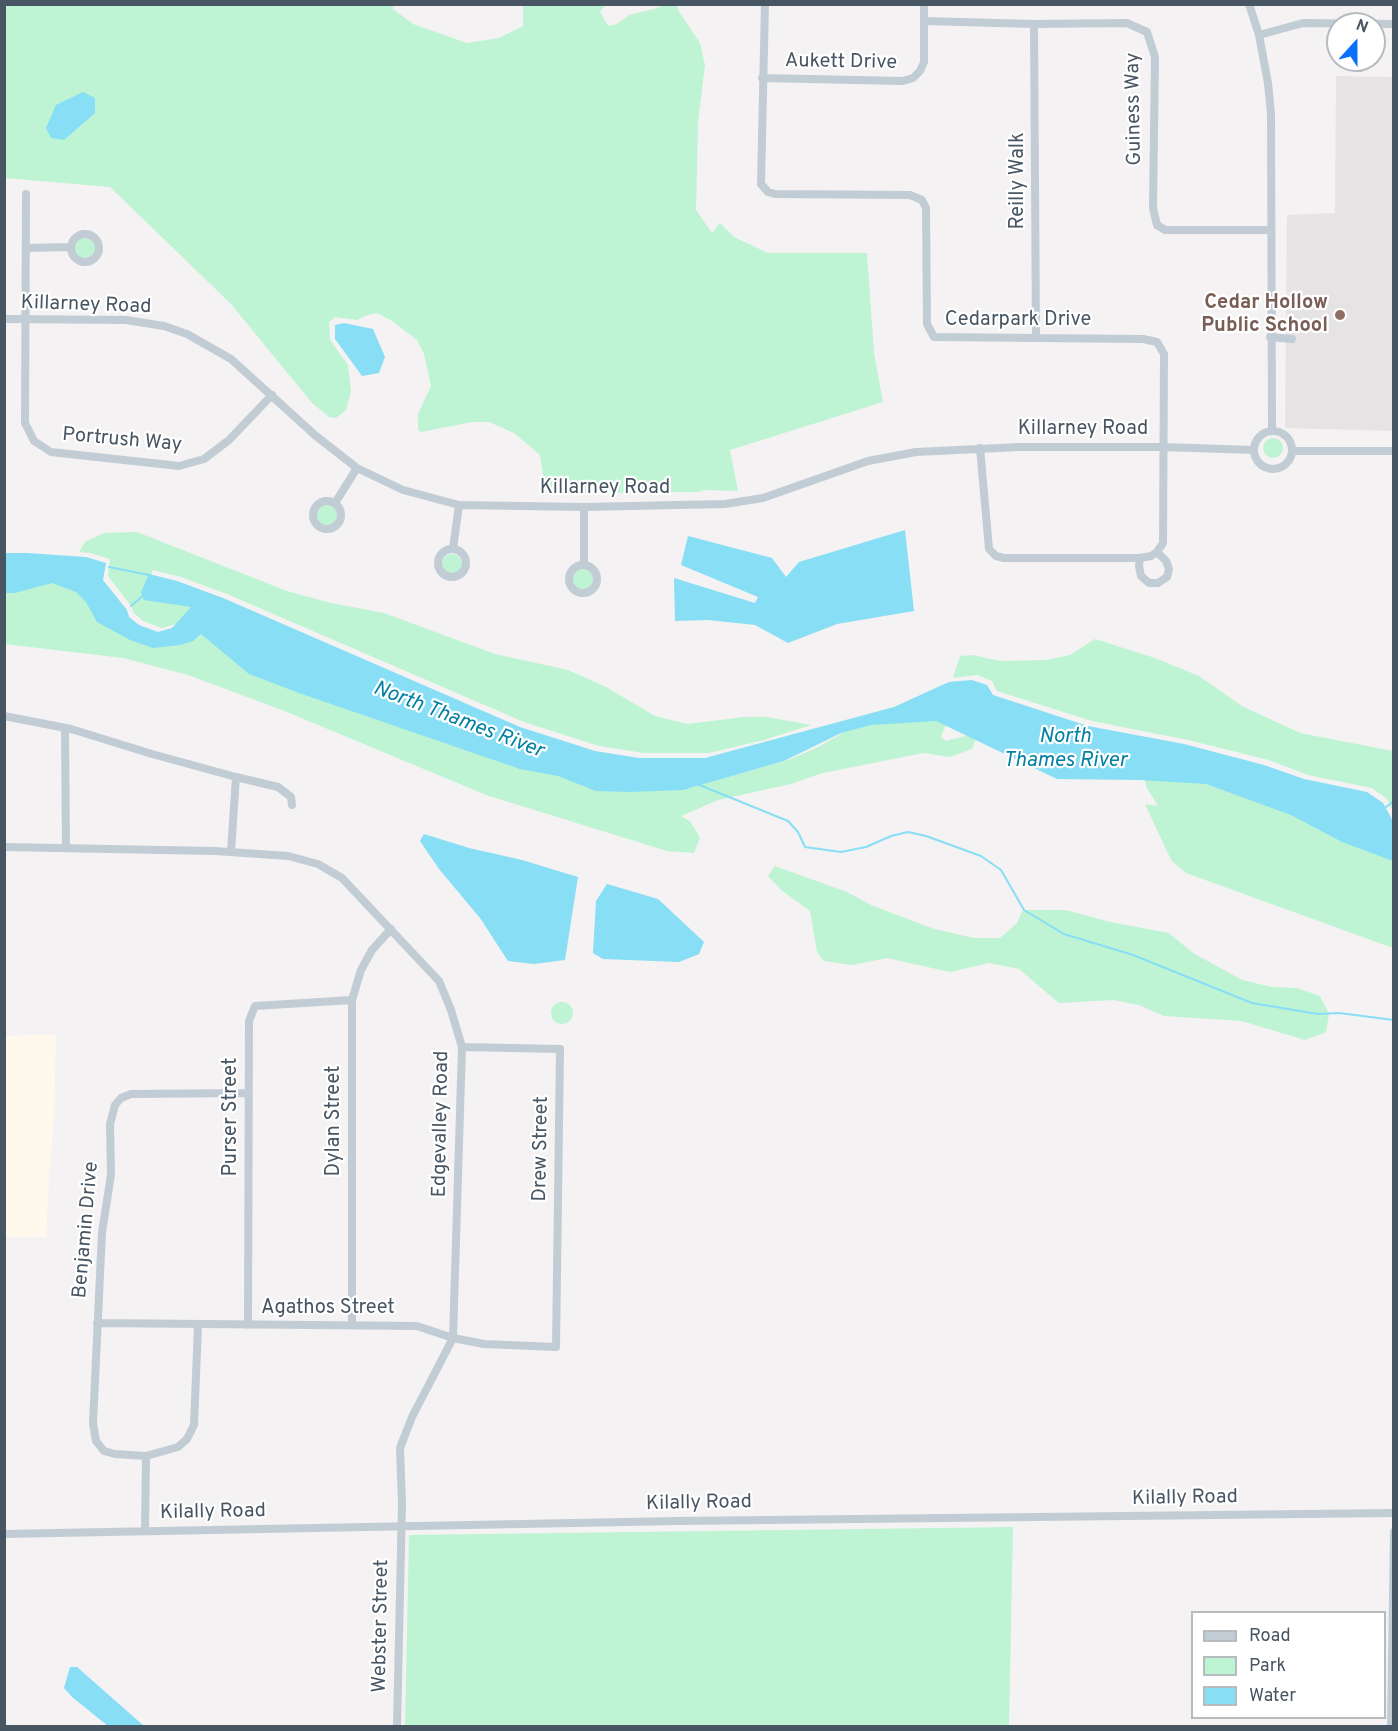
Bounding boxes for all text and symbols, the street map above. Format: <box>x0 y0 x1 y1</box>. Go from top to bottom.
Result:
north arrow <box>1326 12 1386 72</box>
text: N <box>1353 16 1371 38</box>
street label: Aukett Drive <box>785 50 897 76</box>
street label: Guiness Way <box>1122 52 1148 166</box>
street label: Reilly Walk <box>1007 132 1031 230</box>
street label: Killarney Road <box>20 292 152 320</box>
place label: Cedar Hollow Public School <box>1201 292 1328 339</box>
marker: Cedar Hollow Public School <box>1333 308 1347 322</box>
street label: Cedarpark Drive <box>945 309 1091 333</box>
street label: Killarney Road <box>1018 418 1148 442</box>
street label: Portrush Way <box>61 424 183 458</box>
street label: Killarney Road <box>540 477 670 501</box>
water label: North Thames River <box>369 677 547 765</box>
water label: North Thames River <box>1003 725 1127 775</box>
street label: Edgevalley Road <box>429 1050 455 1198</box>
street label: Purser Street <box>220 1058 244 1176</box>
street label: Dylan Street <box>323 1065 347 1177</box>
street label: Drew Street <box>529 1096 555 1202</box>
street label: Benjamin Drive <box>69 1161 105 1299</box>
street label: Agathos Street <box>261 1297 395 1321</box>
street label: Kilally Road <box>1132 1486 1238 1512</box>
street label: Kilally Road <box>646 1491 752 1517</box>
street label: Kilally Road <box>160 1500 266 1526</box>
street label: Webster Street <box>369 1559 395 1693</box>
legend <box>1191 1611 1386 1719</box>
text: Road <box>1249 1625 1291 1648</box>
text: Park <box>1249 1655 1286 1678</box>
text: Water <box>1249 1685 1296 1708</box>

